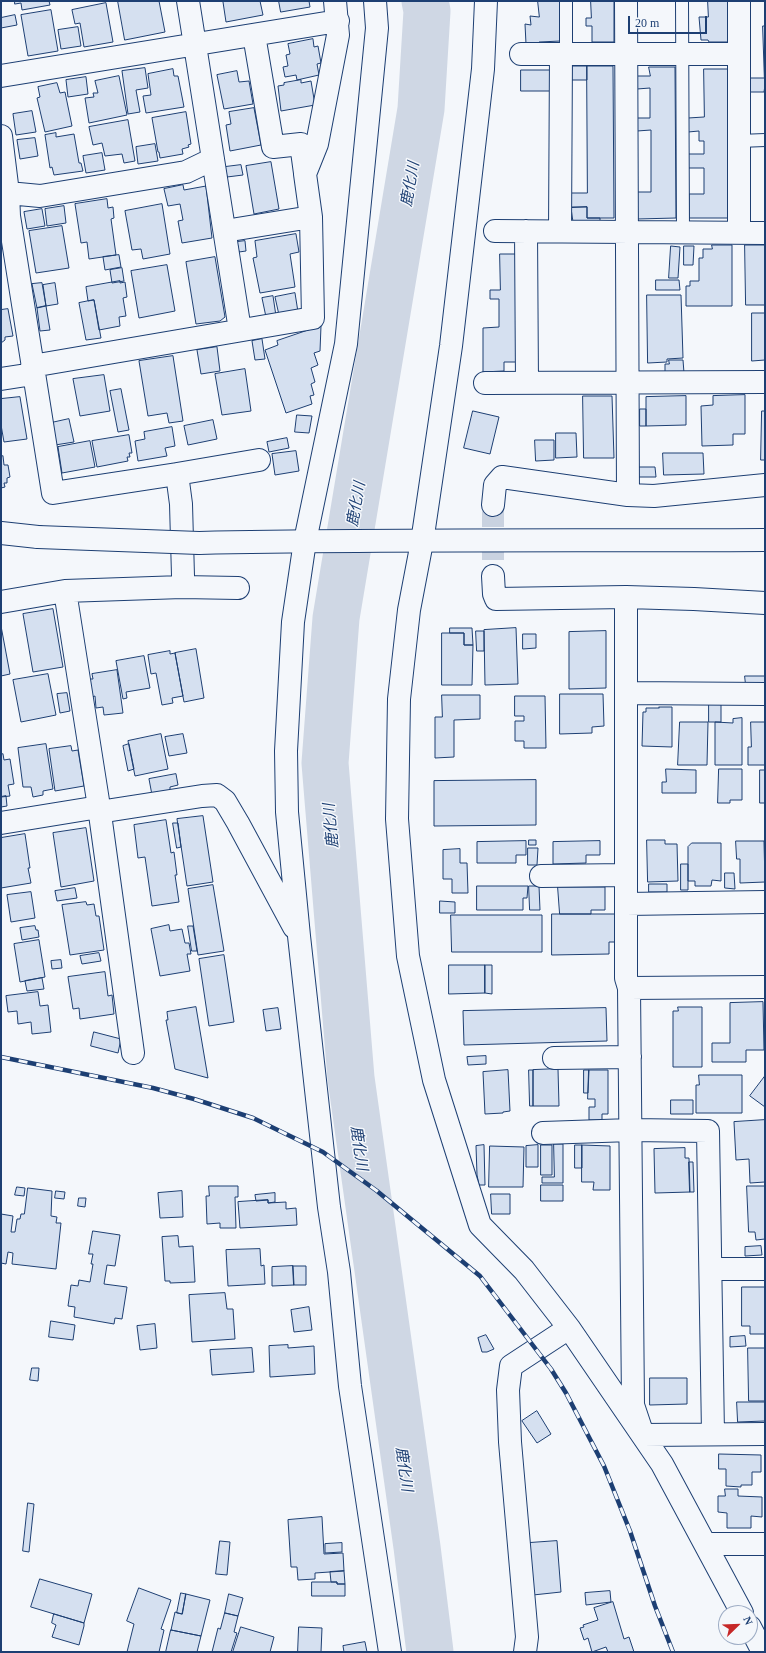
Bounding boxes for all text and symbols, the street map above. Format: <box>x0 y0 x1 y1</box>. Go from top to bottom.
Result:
scale bar <box>630 8 709 34</box>
text: 20 m <box>635 16 659 30</box>
water label: 鹿化川 <box>396 160 422 208</box>
water label: 鹿化川 <box>342 480 368 528</box>
water label: 鹿化川 <box>319 803 341 849</box>
water label: 鹿化川 <box>348 1124 372 1172</box>
water label: 鹿化川 <box>393 1445 417 1493</box>
north arrow <box>718 1605 758 1645</box>
text: N <box>741 1615 755 1627</box>

